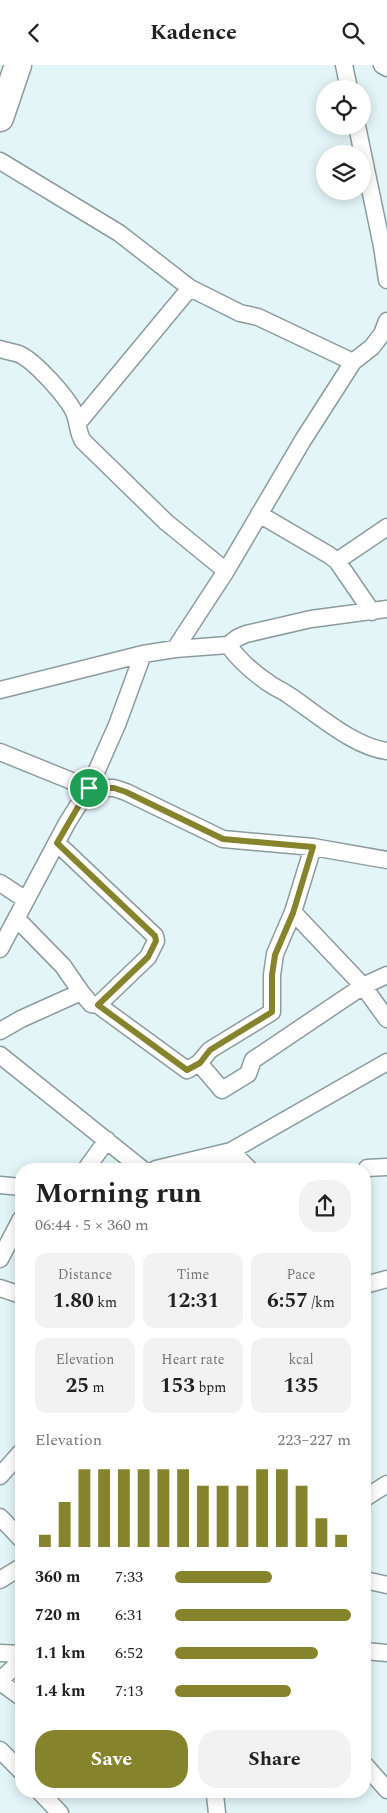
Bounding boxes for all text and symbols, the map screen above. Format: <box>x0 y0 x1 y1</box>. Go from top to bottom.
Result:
text: Kadence <box>150 16 237 49</box>
icon: back <box>20 19 48 47</box>
icon: search <box>339 19 367 47</box>
map controls <box>316 80 371 200</box>
button: locate <box>316 80 371 135</box>
button: layers <box>316 145 371 200</box>
pin <box>68 767 110 809</box>
icon: arrive <box>75 774 103 802</box>
text: Morning run <box>35 1172 202 1215</box>
button: share <box>299 1180 351 1232</box>
text: 06:44 · 5 × 360 m <box>35 1213 149 1237</box>
text: Distance <box>58 1264 112 1285</box>
text: Time <box>177 1264 209 1285</box>
text: Pace <box>287 1264 315 1285</box>
text: 1.80 <box>53 1285 94 1317</box>
text: 12:31 <box>167 1285 219 1317</box>
text: 6:57 <box>267 1285 308 1317</box>
text: km <box>94 1292 117 1313</box>
text: /km <box>308 1292 335 1313</box>
text: Elevation <box>56 1349 114 1370</box>
text: Heart rate <box>161 1349 225 1370</box>
text: kcal <box>288 1349 314 1370</box>
text: 25 <box>65 1370 89 1402</box>
text: 153 <box>160 1370 195 1402</box>
text: 135 <box>283 1370 319 1402</box>
text: m <box>89 1377 105 1398</box>
text: bpm <box>195 1377 226 1398</box>
text: Elevation <box>35 1428 102 1452</box>
text: 223–227 m <box>277 1428 351 1452</box>
text: 360 m <box>35 1565 80 1589</box>
text: 7:33 <box>115 1565 143 1589</box>
text: 720 m <box>35 1603 80 1627</box>
text: 6:31 <box>115 1603 143 1627</box>
text: 1.1 km <box>35 1641 85 1665</box>
text: 6:52 <box>115 1641 143 1665</box>
text: 1.4 km <box>35 1679 85 1703</box>
text: 7:13 <box>115 1679 143 1703</box>
button: Save <box>35 1730 188 1788</box>
button: Share <box>198 1730 351 1788</box>

